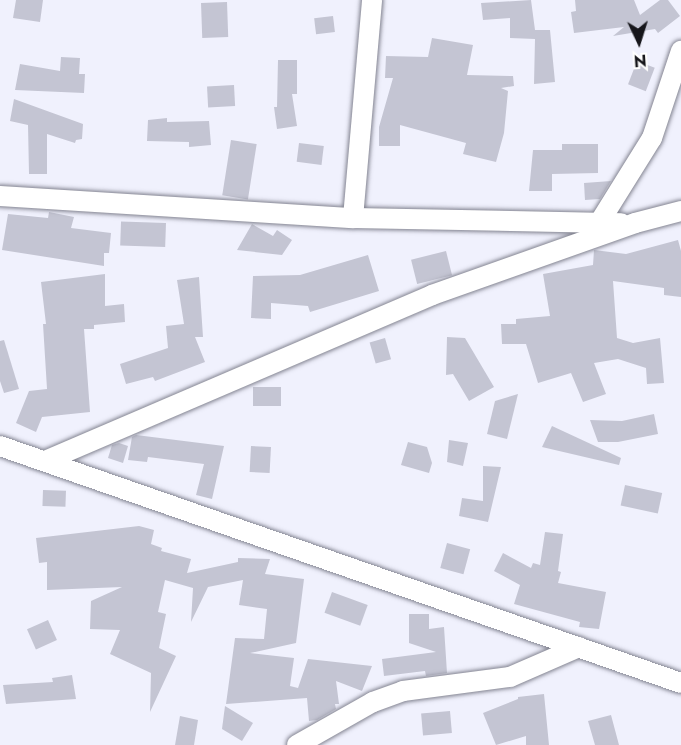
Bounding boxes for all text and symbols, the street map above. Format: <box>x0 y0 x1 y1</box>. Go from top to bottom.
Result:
north arrow <box>609 12 669 72</box>
text: N <box>633 49 647 72</box>

